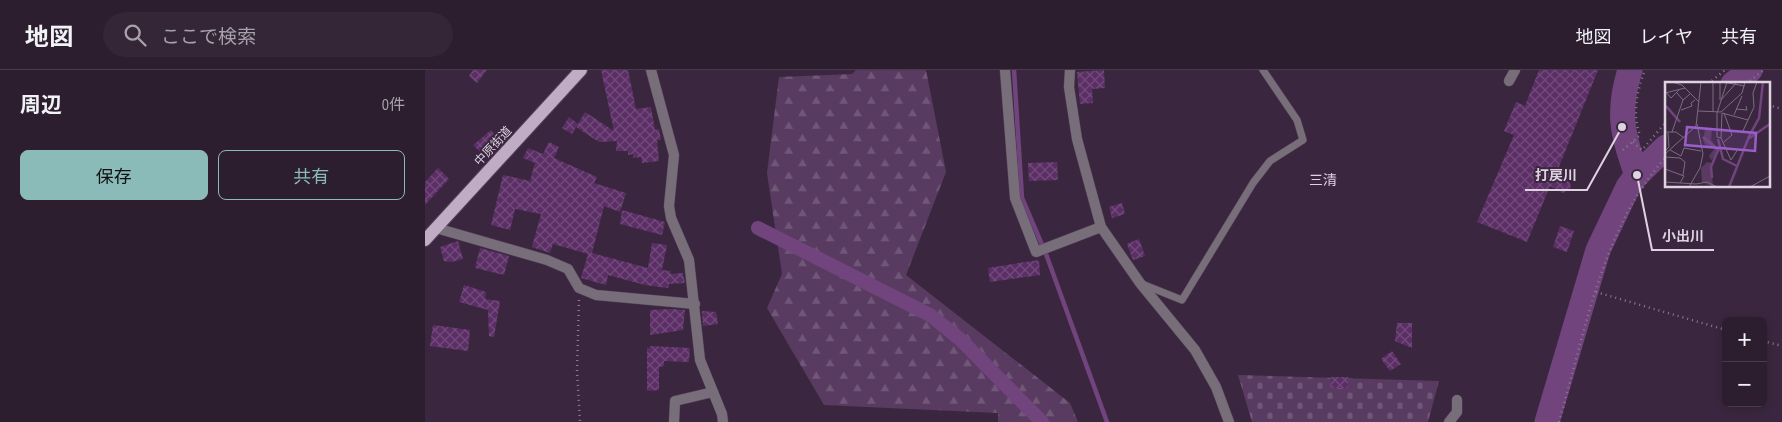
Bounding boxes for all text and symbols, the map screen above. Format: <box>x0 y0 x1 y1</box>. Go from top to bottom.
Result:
search box <box>103 12 453 57</box>
text: 地図 <box>25 21 73 52</box>
icon: search <box>121 21 149 49</box>
text: ここで検索 <box>161 24 256 48</box>
text: 地図 <box>1576 25 1612 48</box>
text: レイヤ <box>1640 25 1693 48</box>
text: 共有 <box>1721 25 1757 48</box>
inset map <box>1665 82 1769 188</box>
text: 周辺 <box>20 91 62 118</box>
text: 0件 <box>382 94 405 114</box>
street label: 中原街道 <box>471 123 514 168</box>
button: 保存 <box>20 150 208 200</box>
button: 共有 <box>218 150 405 200</box>
callout: 打戻川 <box>1525 161 1587 190</box>
text: 打戻川 <box>1535 166 1577 184</box>
district label: 三清 <box>1309 171 1337 189</box>
callout: 小出川 <box>1652 221 1714 250</box>
text: 小出川 <box>1662 227 1704 245</box>
map controls <box>1722 317 1767 407</box>
button: + <box>1722 317 1767 362</box>
button: − <box>1722 362 1767 407</box>

